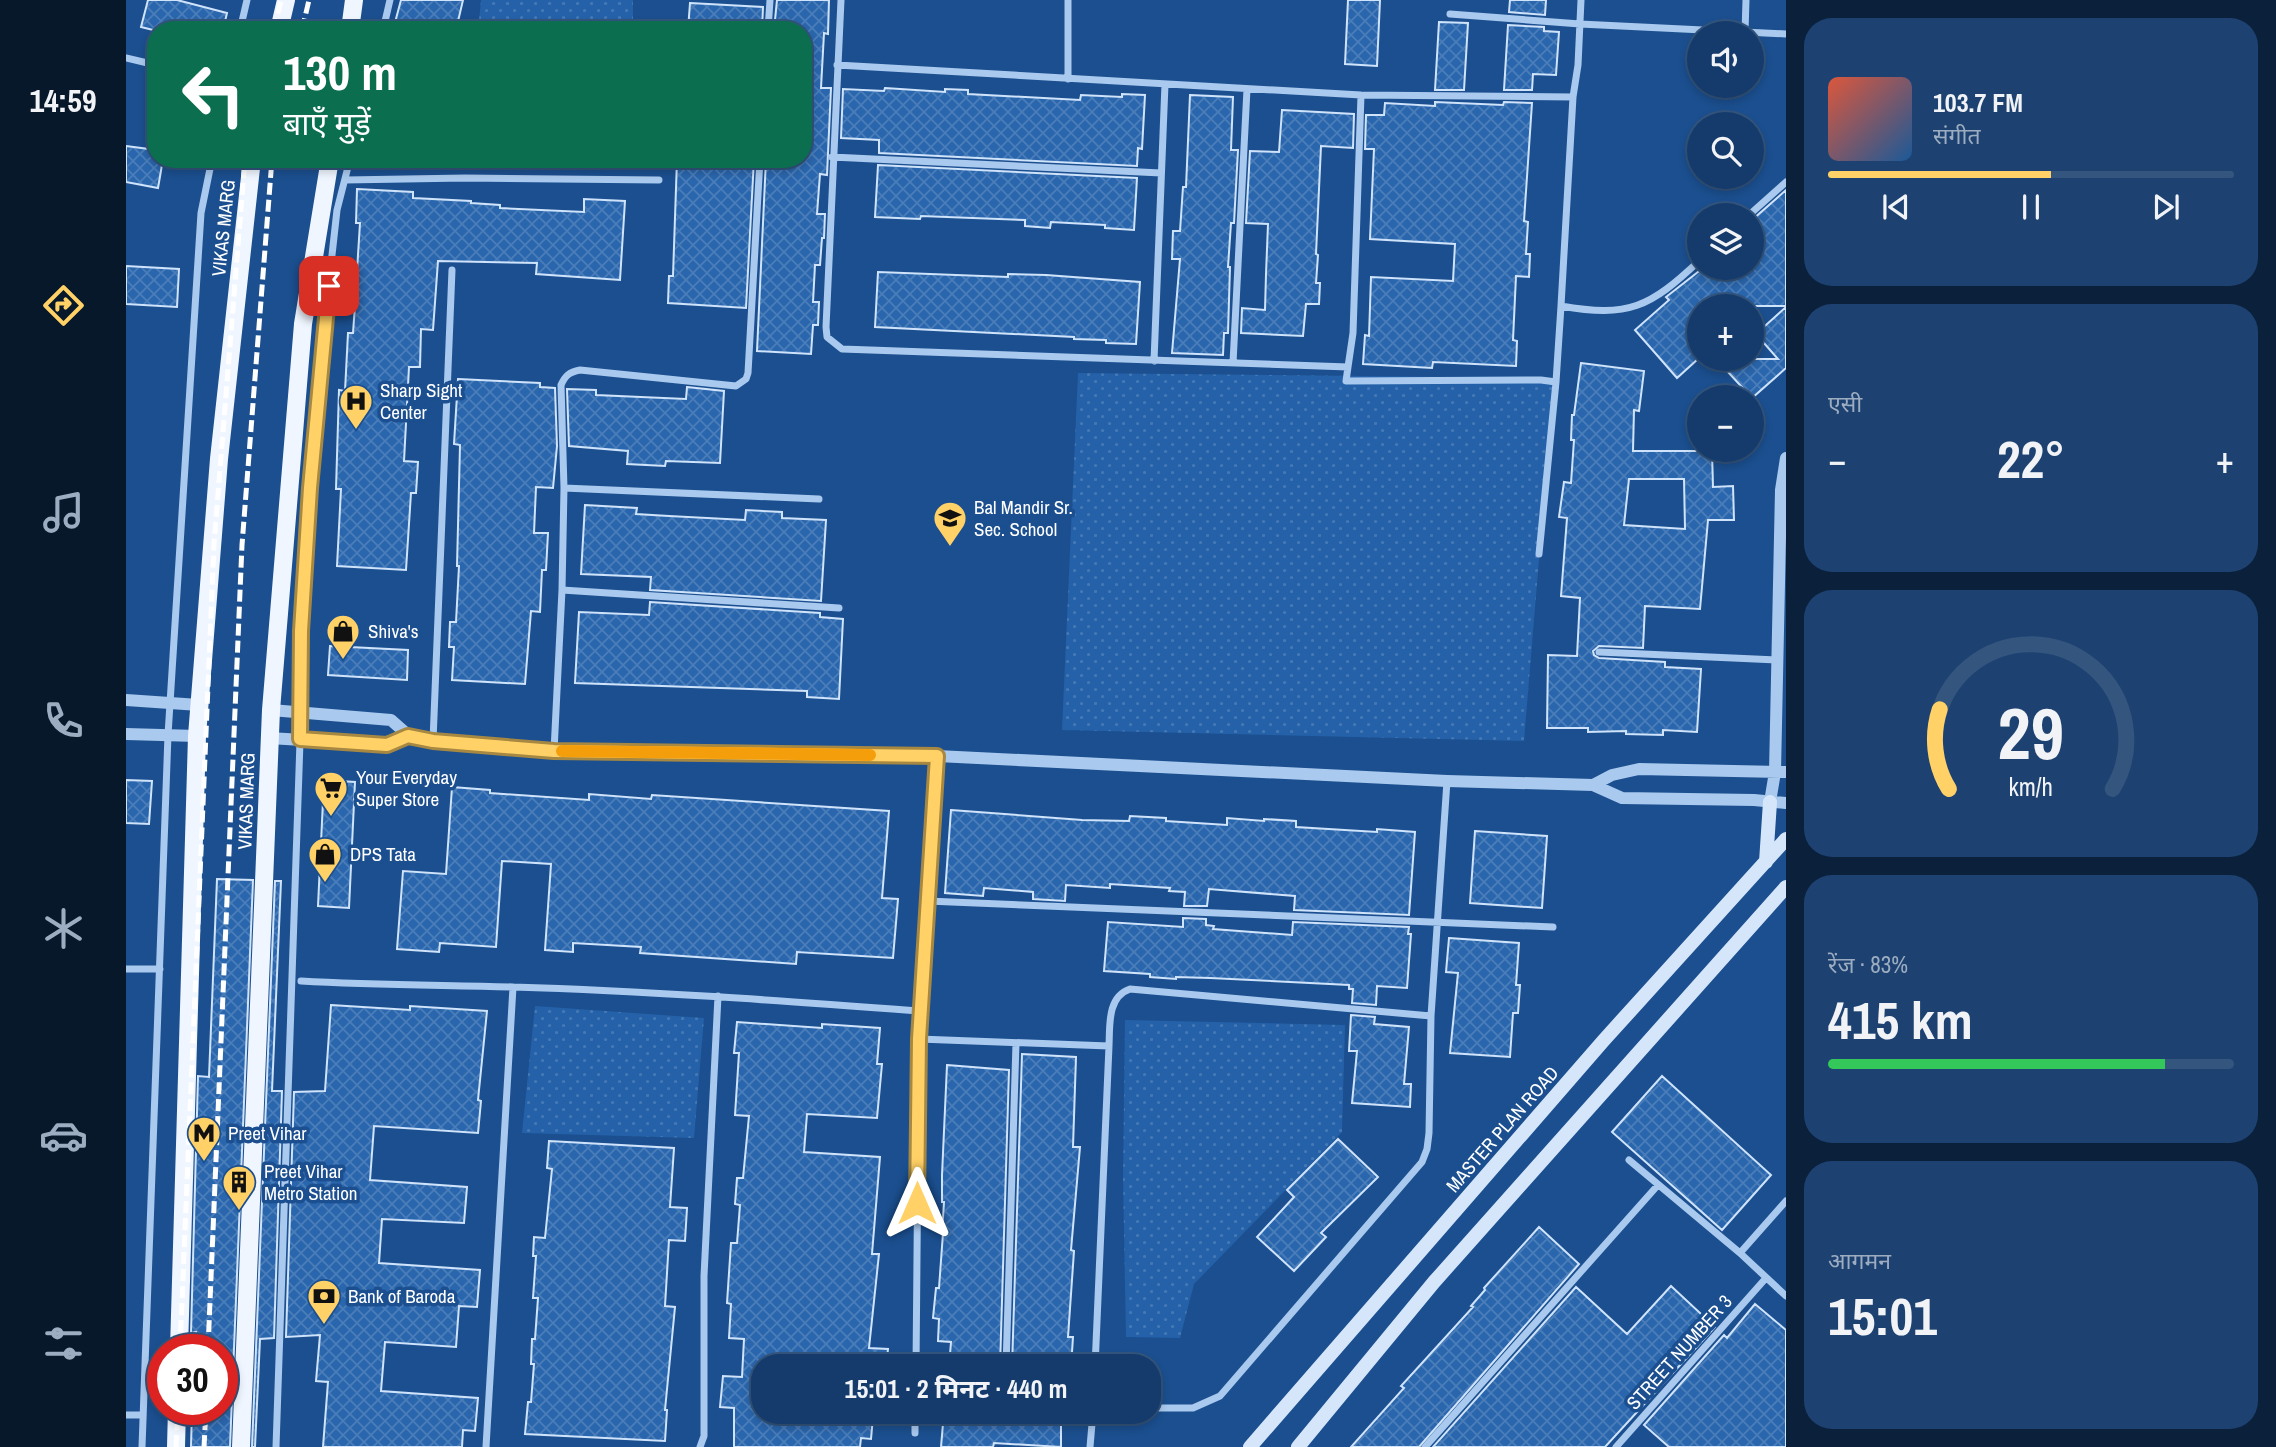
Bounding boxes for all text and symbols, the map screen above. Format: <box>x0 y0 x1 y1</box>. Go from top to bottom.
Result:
map controls <box>1687 21 1764 462</box>
button: sound <box>1687 21 1764 98</box>
text: 130 m <box>283 39 397 105</box>
icon: left <box>168 49 259 140</box>
text: 14:59 <box>29 79 97 122</box>
text: 103.7 FM <box>1933 85 2023 120</box>
text: बाएँ मुड़ें <box>283 102 371 145</box>
button: search <box>1687 112 1764 189</box>
text: संगीत <box>1933 120 1981 151</box>
street label: VIKAS MARG <box>205 178 241 278</box>
icon: previous <box>1877 188 1915 226</box>
icon: pause <box>2012 188 2050 226</box>
icon: next <box>2147 188 2185 226</box>
button: layers <box>1687 203 1764 280</box>
pin <box>299 256 359 316</box>
icon: arrive <box>310 267 348 305</box>
icon: directions <box>39 281 88 330</box>
button: + <box>1687 294 1764 371</box>
place label: Sharp Sight Center <box>380 377 463 425</box>
hospital icon: Sharp Sight Center <box>337 382 375 431</box>
button: − <box>1687 385 1764 462</box>
text: एसी <box>1828 388 1862 419</box>
text: 22° <box>1997 424 2065 494</box>
text: − <box>1828 434 1846 485</box>
text: + <box>2216 434 2234 485</box>
icon: music <box>39 488 88 537</box>
place label: Bal Mandir Sr. Sec. School <box>974 494 1073 542</box>
school or university icon: Bal Mandir Sr. Sec. School <box>931 499 969 548</box>
shop icon: Shiva's <box>324 612 362 661</box>
place label: Shiva's <box>368 618 419 644</box>
text: 29 <box>1998 685 2064 783</box>
icon: phone <box>39 696 88 745</box>
street label: VIKAS MARG <box>231 752 261 850</box>
place label: Your Everyday Super Store <box>356 764 457 812</box>
supermarket icon: Your Everyday Super Store <box>312 769 350 818</box>
text: km/h <box>2009 770 2053 804</box>
shop icon: DPS Tata <box>306 835 344 884</box>
place label: DPS Tata <box>350 841 416 867</box>
icon: climate <box>39 904 88 953</box>
text: रेंज · 83% <box>1828 949 1908 980</box>
text: 415 km <box>1828 985 1973 1055</box>
street label: MASTER PLAN ROAD <box>1440 1060 1564 1198</box>
icon: car <box>39 1111 88 1160</box>
metro station icon: Preet Vihar <box>185 1114 223 1163</box>
place label: Preet Vihar <box>228 1120 307 1146</box>
place label: Preet Vihar Metro Station <box>264 1158 358 1206</box>
building icon: Preet Vihar Metro Station <box>220 1163 258 1212</box>
position arrow <box>880 1166 954 1240</box>
text: आगमन <box>1828 1245 1891 1276</box>
bank icon: Bank of Baroda <box>305 1277 343 1326</box>
text: 15:01 <box>1828 1281 1937 1351</box>
place label: Bank of Baroda <box>348 1283 456 1309</box>
street label: STREET NUMBER 3 <box>1620 1289 1738 1415</box>
icon: filters <box>39 1319 88 1368</box>
speed limit sign: 30 <box>147 1334 238 1425</box>
text: 15:01 · 2 मिनट · 440 m <box>845 1371 1067 1406</box>

